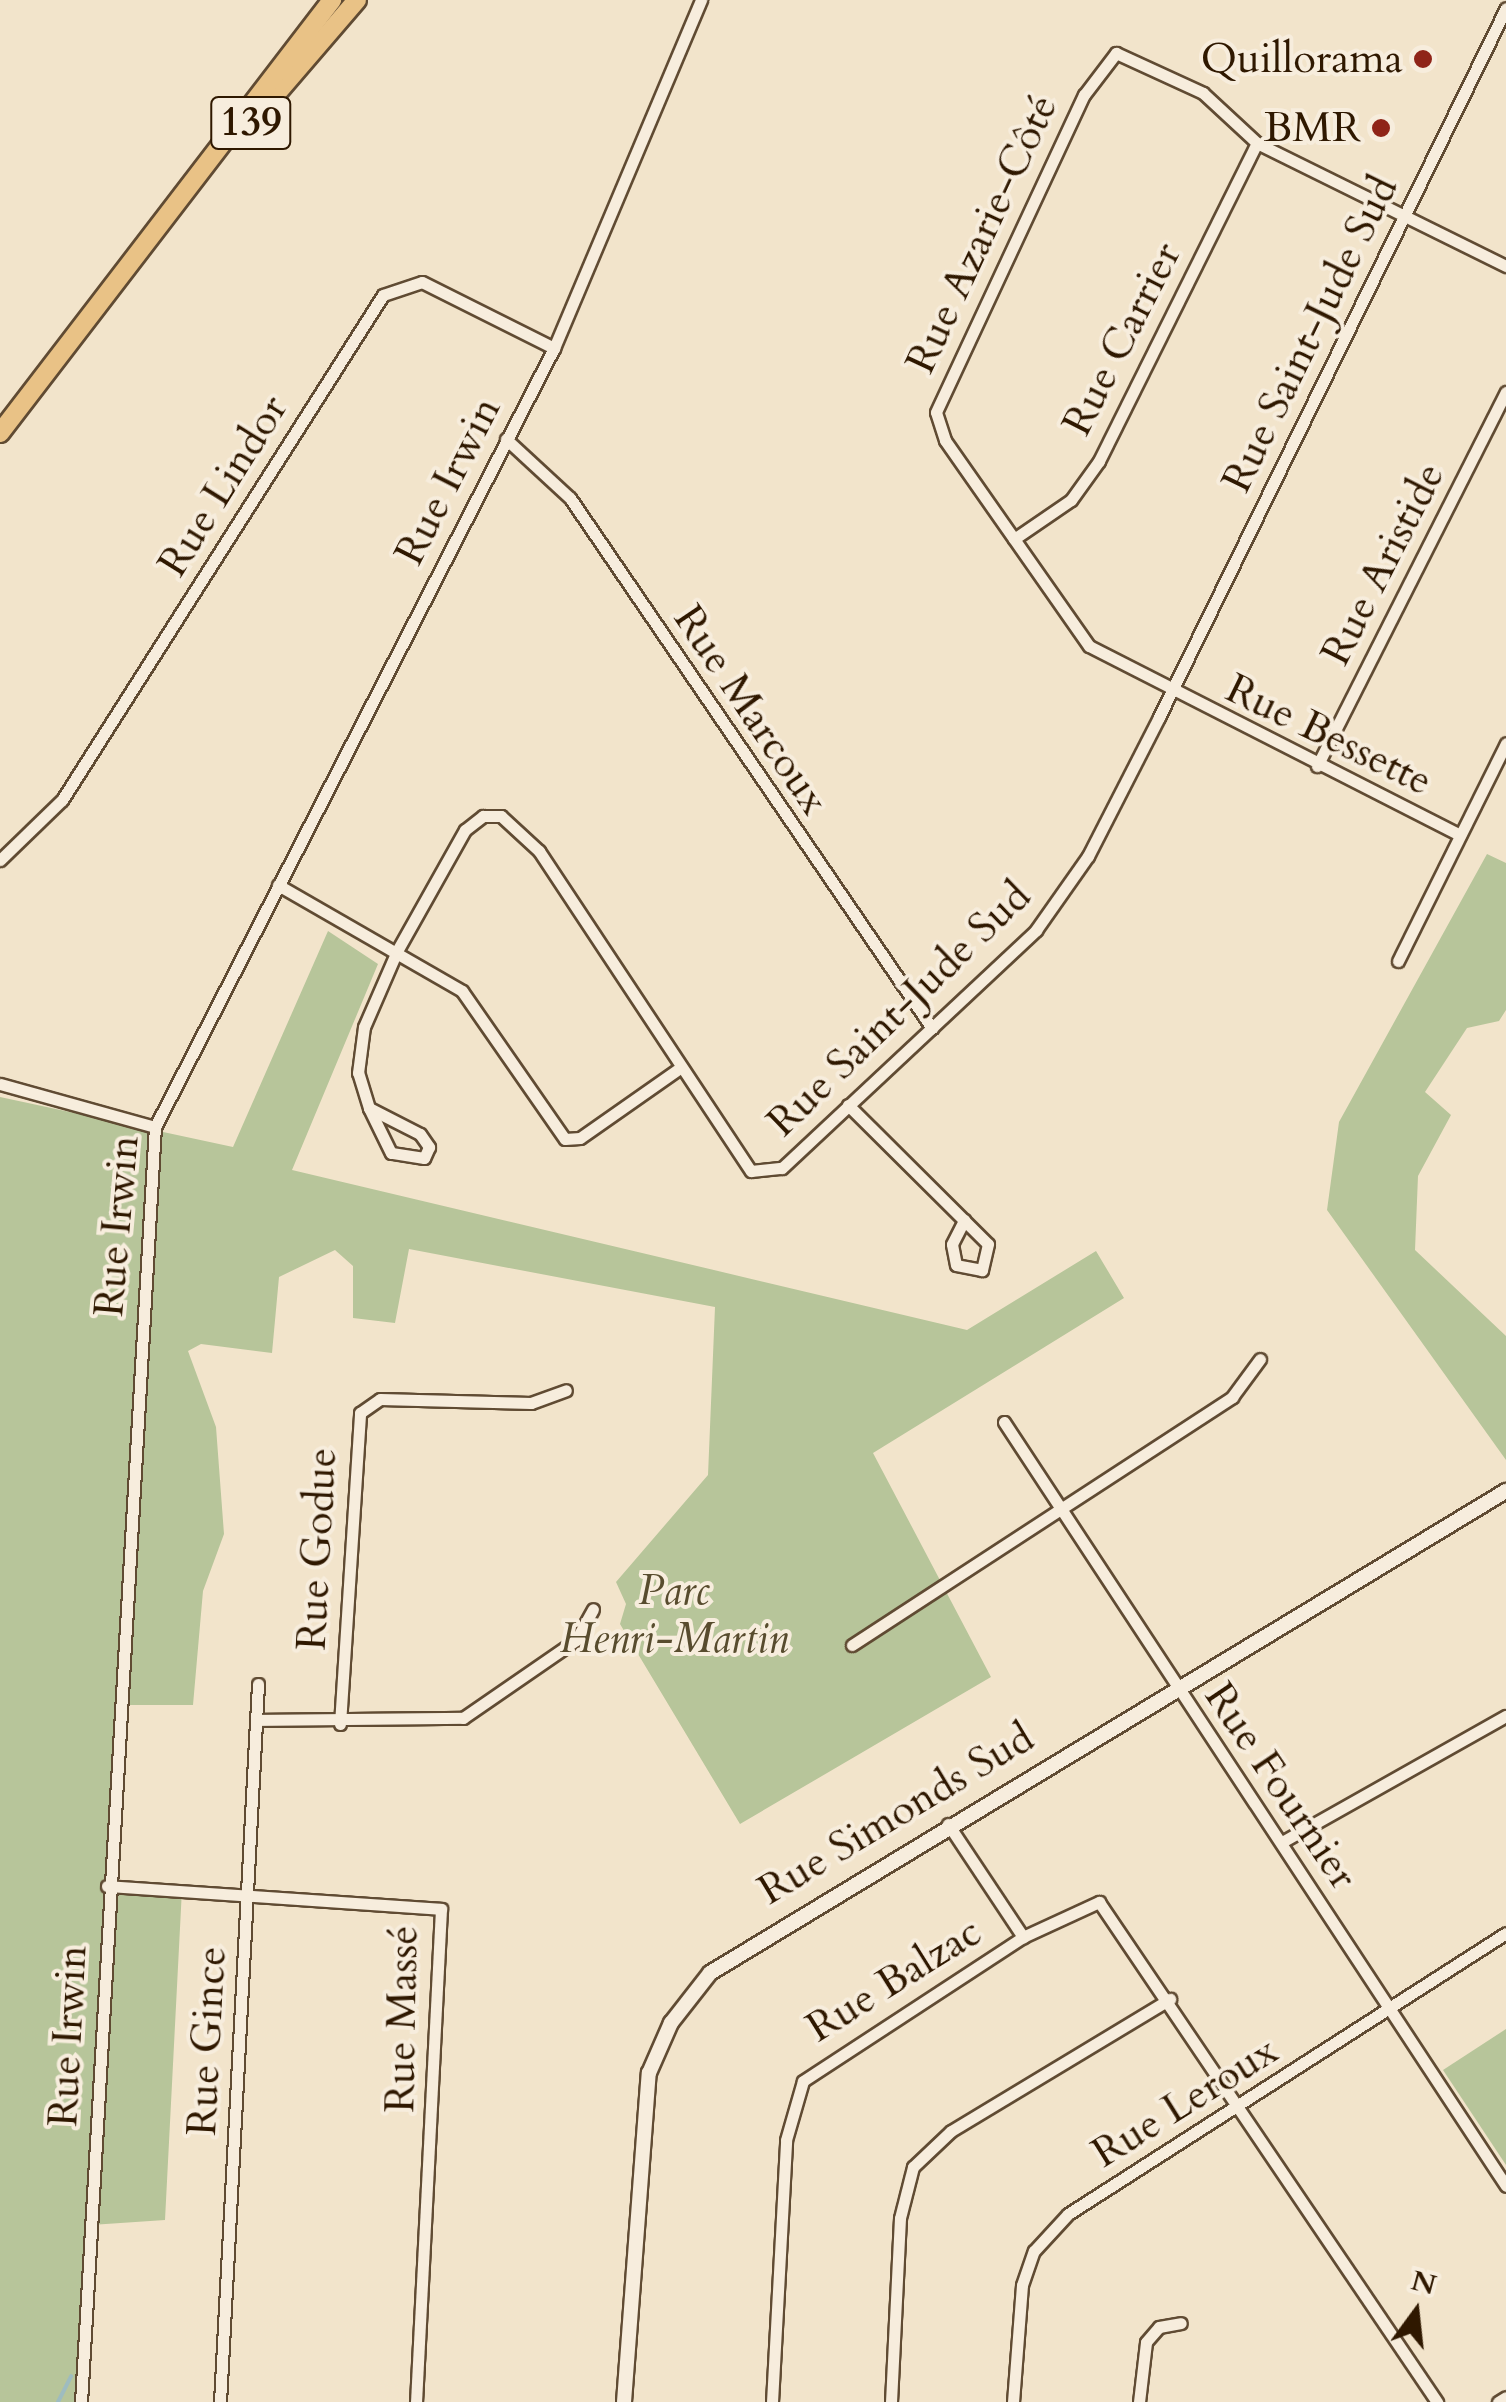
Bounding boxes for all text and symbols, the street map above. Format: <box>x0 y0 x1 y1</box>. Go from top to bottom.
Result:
place label: Quillorama <box>1201 34 1403 84</box>
marker: Quillorama <box>1412 48 1434 70</box>
street label: Rue Azarie-Côté <box>895 87 1069 381</box>
road number: 139 <box>208 88 294 158</box>
place label: BMR <box>1264 103 1361 153</box>
marker: BMR <box>1370 117 1392 139</box>
street label: Rue Saint-Jude Sud <box>1212 168 1408 500</box>
street label: Rue Carrier <box>1052 234 1192 444</box>
street label: Rue Lindor <box>148 386 298 586</box>
street label: Rue Irwin <box>384 389 512 573</box>
street label: Rue Aristide <box>1311 455 1455 673</box>
street label: Rue Marcoux <box>663 596 839 824</box>
street label: Rue Bessette <box>1218 663 1440 807</box>
street label: Rue Saint-Jude Sud <box>757 871 1041 1147</box>
street label: Rue Irwin <box>84 1133 150 1319</box>
street label: Rue Godue <box>287 1446 347 1652</box>
park label: Parc Henri-Martin <box>560 1566 788 1664</box>
street label: Rue Fournier <box>1194 1673 1368 1899</box>
street label: Rue Simonds Sud <box>749 1712 1043 1916</box>
street label: Rue Balzac <box>798 1907 990 2053</box>
street label: Rue Massé <box>375 1925 429 2113</box>
street label: Rue Irwin <box>38 1944 98 2128</box>
street label: Rue Gince <box>177 1945 237 2137</box>
street label: Rue Leroux <box>1083 2025 1287 2179</box>
north arrow <box>1366 2262 1466 2362</box>
text: N <box>1407 2262 1440 2305</box>

